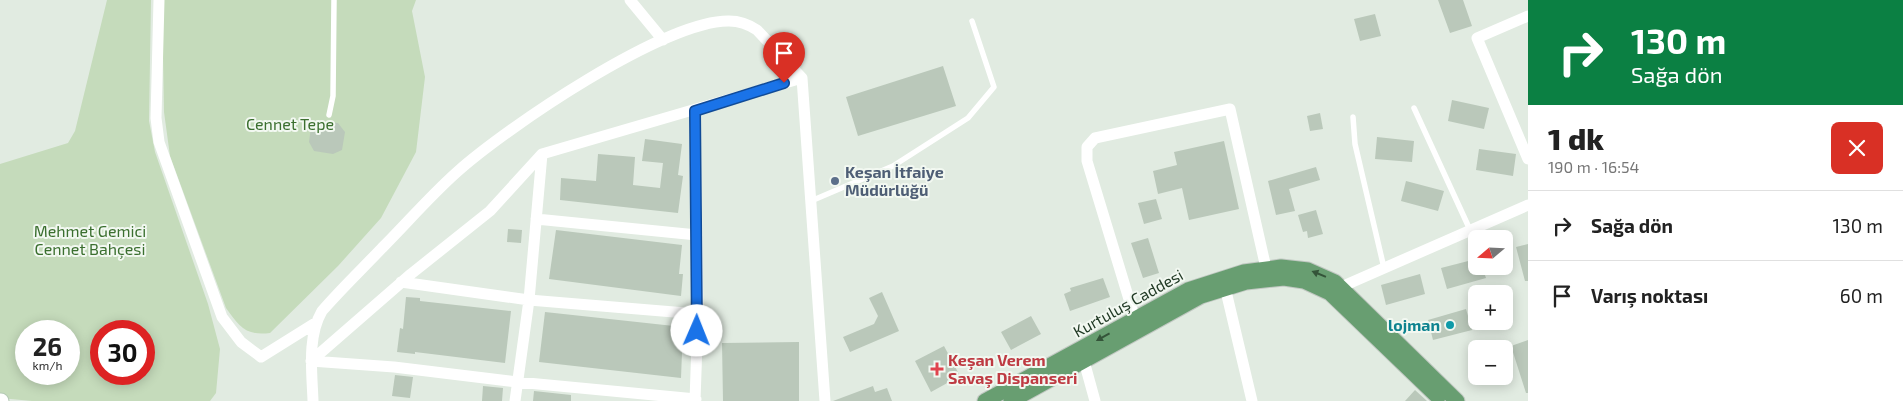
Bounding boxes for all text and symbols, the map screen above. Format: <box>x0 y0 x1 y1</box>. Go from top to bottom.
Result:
text: 130 m <box>1631 19 1726 61</box>
icon: right <box>1548 20 1613 85</box>
pin <box>763 32 805 83</box>
icon: arrive <box>770 39 798 67</box>
text: Sağa dön <box>1631 61 1722 87</box>
park label: Cennet Tepe <box>246 114 334 133</box>
text: 1 dk <box>1548 120 1604 156</box>
button: close <box>1831 122 1883 174</box>
text: 190 m · 16:54 <box>1548 157 1639 176</box>
place label: Keşan İtfaiye Müdürlüğü <box>845 162 944 199</box>
marker: Keşan İtfaiye Müdürlüğü <box>829 175 841 187</box>
icon: right <box>1548 212 1576 240</box>
text: Sağa dön <box>1591 214 1673 237</box>
text: 130 m <box>1833 214 1883 237</box>
park label: Mehmet Gemici Cennet Bahçesi <box>34 221 146 259</box>
north arrow <box>1468 230 1512 275</box>
map controls <box>1468 230 1513 385</box>
street label: Kurtuluş Caddesi <box>1070 265 1186 341</box>
one-way arrow <box>1311 270 1326 278</box>
icon: arrive <box>1548 282 1576 310</box>
text: Varış noktası <box>1591 284 1708 307</box>
text: 60 m <box>1840 284 1883 307</box>
button: + <box>1468 285 1513 330</box>
position arrow <box>670 304 722 356</box>
place label: lojman <box>1388 315 1440 334</box>
marker: lojman <box>1444 319 1456 331</box>
speed limit sign: 30 <box>90 320 155 385</box>
text: 26 <box>33 331 62 361</box>
one-way arrow <box>1096 333 1111 341</box>
button: − <box>1468 340 1513 385</box>
place label: Keşan Verem Savaş Dispanseri <box>948 350 1077 389</box>
text: km/h <box>33 358 62 372</box>
marker: Keşan Verem Savaş Dispanseri <box>930 362 944 376</box>

